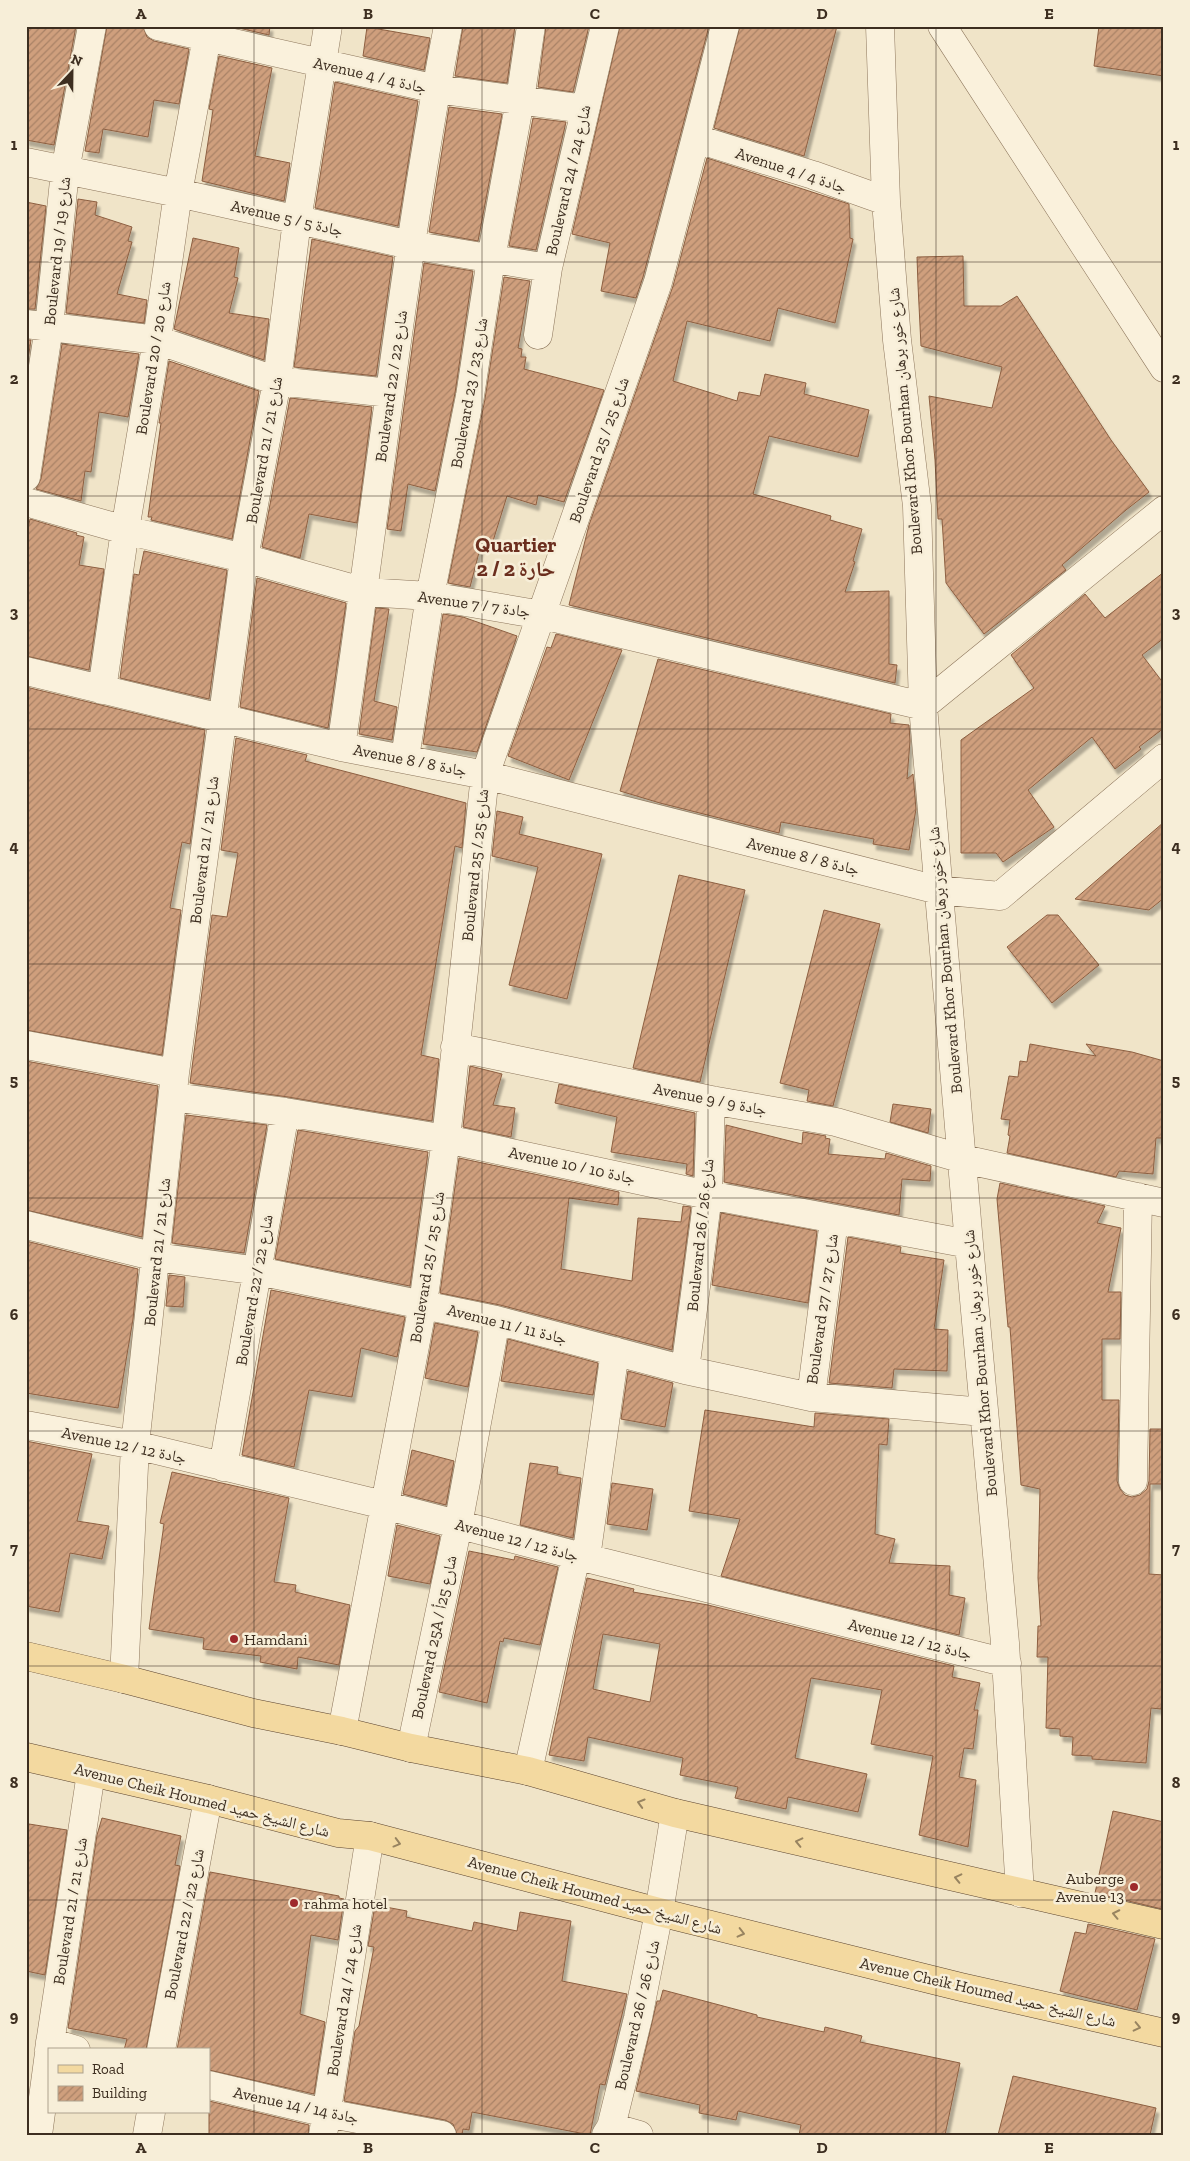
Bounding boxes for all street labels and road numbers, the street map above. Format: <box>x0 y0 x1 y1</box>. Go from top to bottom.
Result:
street label: Avenue 4 / جادة 4 <box>312 53 428 97</box>
street label: Boulevard 24 / شارع 24 <box>541 103 596 257</box>
street label: Avenue 4 / جادة 4 <box>733 143 849 197</box>
street label: Boulevard 19 / شارع 19 <box>40 176 75 326</box>
street label: Avenue 5 / جادة 5 <box>229 196 345 240</box>
street label: Boulevard 20 / شارع 20 <box>131 280 175 436</box>
street label: Boulevard Khor Bourhan شارع خور برهان <box>884 287 927 555</box>
street label: Boulevard 22 / شارع 22 <box>371 309 412 463</box>
street label: Boulevard 23 / شارع 23 <box>446 316 493 470</box>
street label: Boulevard 21 / شارع 21 <box>242 375 287 525</box>
street label: Boulevard 25 / شارع 25 <box>565 375 634 526</box>
street label: Avenue 7 / جادة 7 <box>417 587 531 621</box>
street label: Avenue 8 / جادة 8 <box>352 740 468 780</box>
street label: Boulevard 21 / شارع 21 <box>185 775 223 925</box>
street label: Boulevard 25 / شارع 25 <box>458 788 493 942</box>
street label: Boulevard Khor Bourhan شارع خور برهان <box>924 826 967 1094</box>
street label: Avenue 8 / جادة 8 <box>745 833 861 879</box>
street label: Avenue 9 / جادة 9 <box>652 1079 768 1119</box>
street label: Avenue 10 / جادة 10 <box>507 1142 637 1188</box>
street label: Boulevard 26 / شارع 26 <box>683 1158 718 1312</box>
street label: Boulevard 21 / شارع 21 <box>140 1177 175 1327</box>
street label: Boulevard 25 / شارع 25 <box>406 1190 449 1344</box>
street label: Boulevard 22 / شارع 22 <box>231 1213 278 1367</box>
street label: Boulevard Khor Bourhan شارع خور برهان <box>959 1229 1002 1497</box>
street label: Boulevard 27 / شارع 27 <box>802 1233 843 1386</box>
street label: Avenue 11 / جادة 11 <box>445 1300 569 1348</box>
street label: Avenue 12 / جادة 12 <box>60 1423 188 1467</box>
street label: Avenue 12 / جادة 12 <box>453 1514 581 1566</box>
street label: Boulevard 25A / شارع 25أ <box>407 1554 462 1721</box>
street label: Avenue 12 / جادة 12 <box>846 1614 974 1664</box>
street label: Avenue Cheik Houmed شارع الشيخ حميد <box>72 1759 332 1842</box>
street label: Boulevard 21 / شارع 21 <box>49 1836 92 1986</box>
street label: Boulevard 22 / شارع 22 <box>160 1847 209 2001</box>
street label: Avenue Cheik Houmed شارع الشيخ حميد <box>466 1852 724 1939</box>
street label: Boulevard 24 / شارع 24 <box>323 1923 366 2078</box>
street label: Boulevard 26 / شارع 26 <box>610 1938 665 2092</box>
street label: Avenue Cheik Houmed شارع الشيخ حميد <box>858 1953 1118 2032</box>
street label: Avenue 14 / جادة 14 <box>232 2082 360 2128</box>

